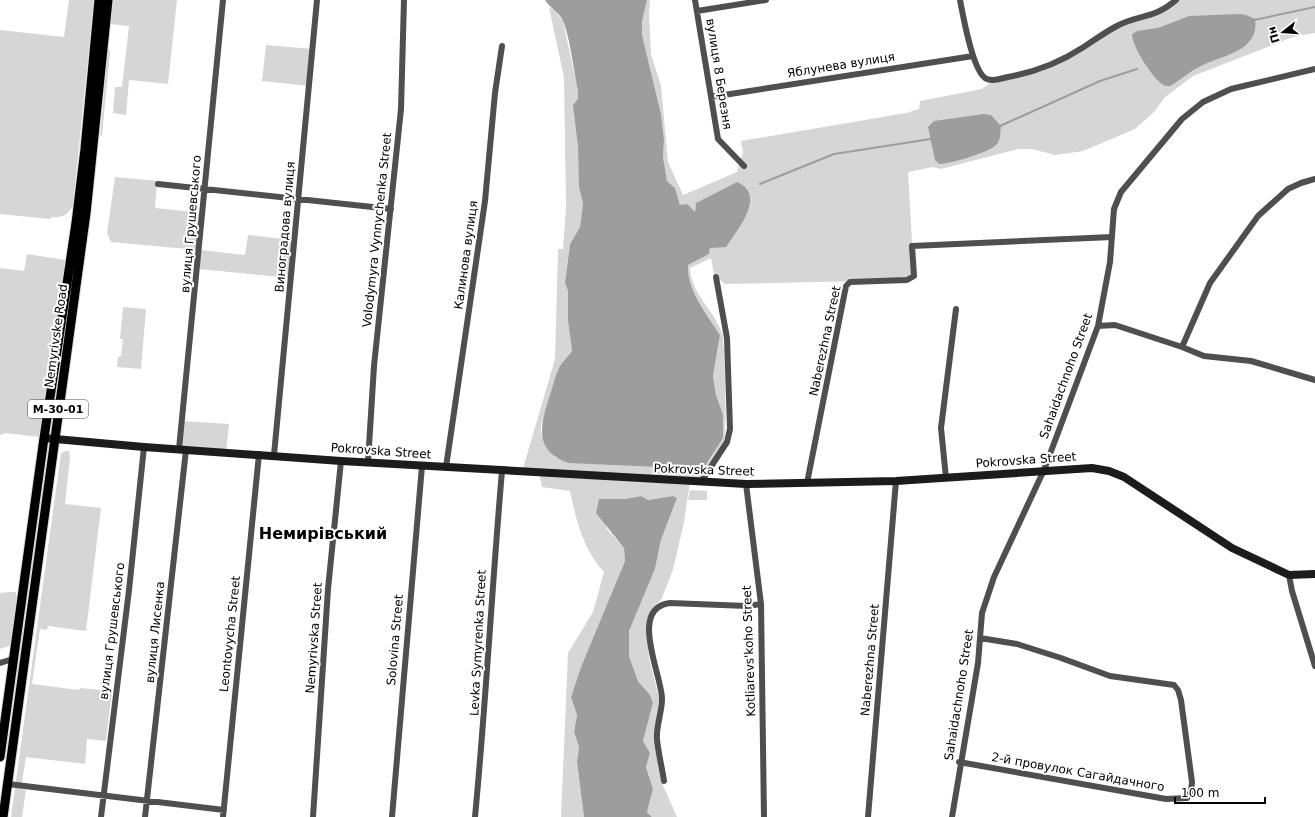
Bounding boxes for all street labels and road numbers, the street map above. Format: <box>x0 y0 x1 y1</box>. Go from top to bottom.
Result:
street label: вулиця 8 Березня <box>703 17 735 131</box>
street label: Яблунева вулиця <box>786 50 896 80</box>
street label: Volodymyra Vynnychenka Street <box>360 132 394 328</box>
street label: вулиця Грушевського <box>178 155 204 293</box>
street label: Виноградова вулиця <box>272 161 298 293</box>
street label: Калинова вулиця <box>451 200 481 310</box>
street label: Nemyrivske Road <box>42 283 70 389</box>
street label: Naberezhna Street <box>806 284 844 397</box>
street label: Sahaidachnoho Street <box>1037 311 1095 441</box>
road number: М-30-01 <box>28 400 88 418</box>
street label: Pokrovska Street <box>330 440 432 462</box>
street label: Pokrovska Street <box>975 449 1077 471</box>
street label: Pokrovska Street <box>653 461 755 479</box>
street label: вулиця Грушевського <box>97 562 127 700</box>
street label: Levka Symyrenka Street <box>467 569 489 716</box>
street label: Leontovycha Street <box>217 575 243 693</box>
street label: вулиця Лисенка <box>143 581 167 683</box>
street label: Nemyrivska Street <box>303 582 325 694</box>
street label: Kotliarevs'koho Street <box>740 585 758 717</box>
street label: Solovina Street <box>384 594 406 686</box>
street label: Naberezhna Street <box>858 603 882 717</box>
street label: Sahaidachnoho Street <box>942 628 976 762</box>
street label: 2-й провулок Сагайдачного <box>990 750 1166 794</box>

